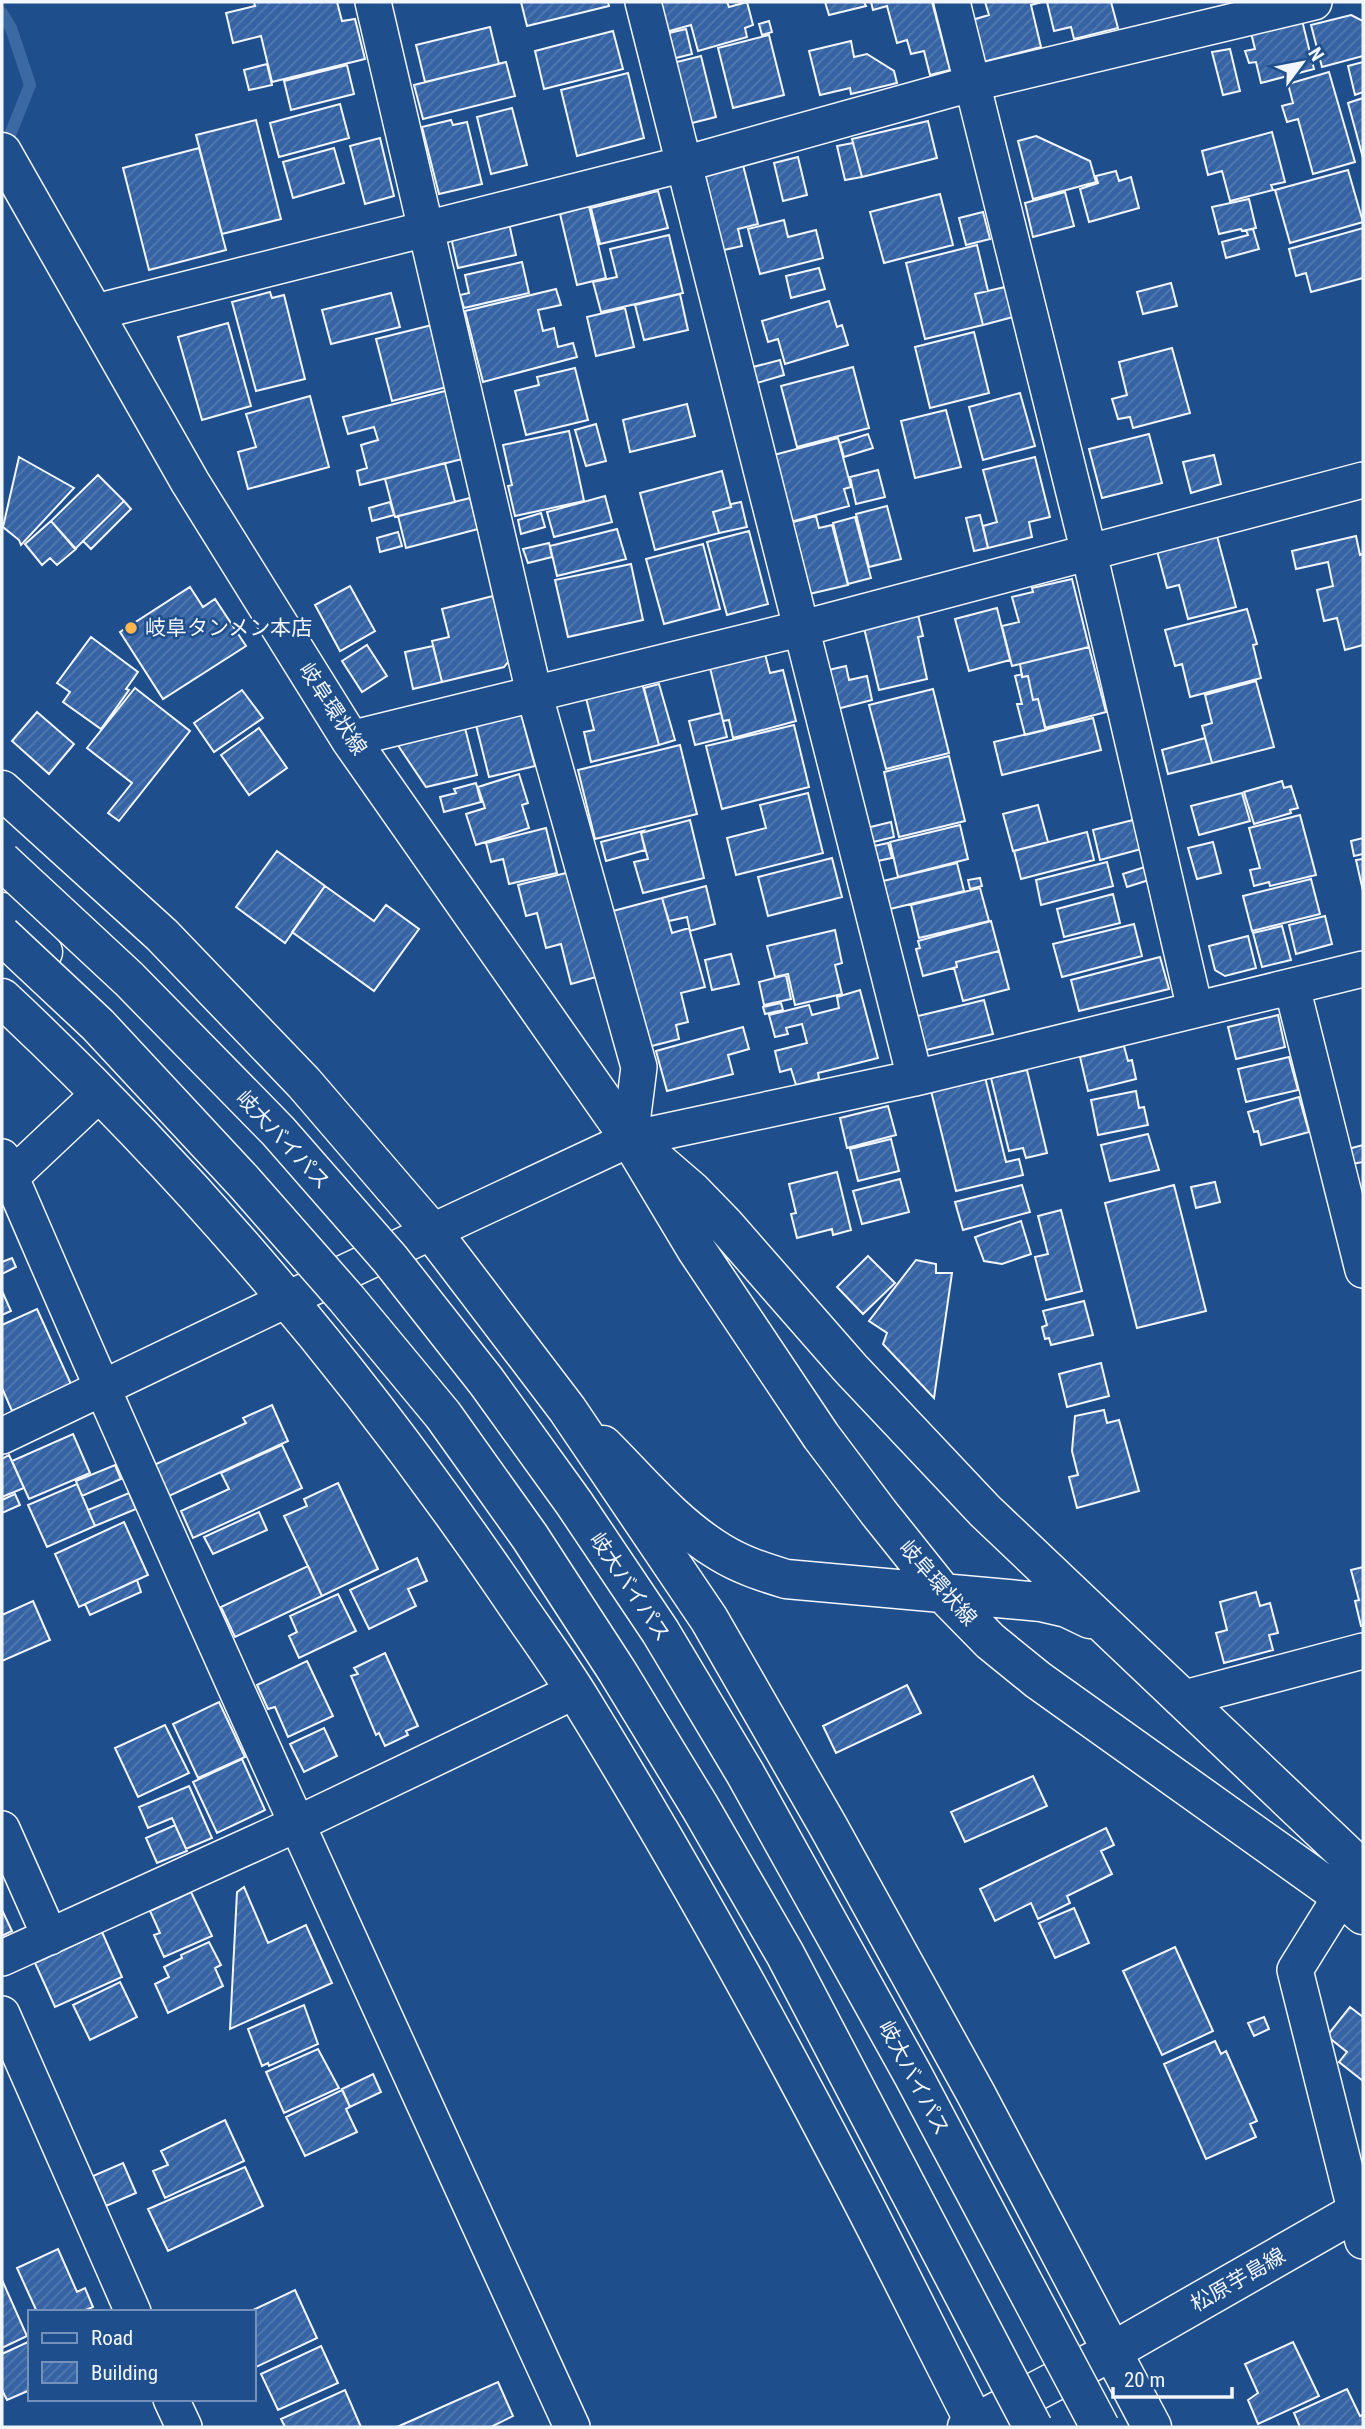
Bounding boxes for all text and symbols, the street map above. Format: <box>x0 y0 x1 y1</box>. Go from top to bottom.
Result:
north arrow <box>1267 28 1337 98</box>
text: N <box>1303 43 1329 65</box>
place label: 岐阜タンメン本店 <box>145 616 312 640</box>
marker: 岐阜タンメン本店 <box>123 620 139 636</box>
street label: 岐阜環状線 <box>294 658 372 760</box>
street label: 岐大バイパス <box>231 1086 335 1194</box>
street label: 岐大バイパス <box>585 1528 675 1646</box>
street label: 岐阜環状線 <box>895 1536 981 1630</box>
street label: 岐大バイパス <box>874 2017 954 2139</box>
street label: 松原芋島線 <box>1187 2243 1289 2317</box>
legend <box>28 2310 256 2401</box>
text: Road <box>91 2326 133 2350</box>
scale bar <box>1113 2356 1232 2400</box>
text: Building <box>91 2361 158 2385</box>
text: 20 m <box>1124 2368 1165 2392</box>

